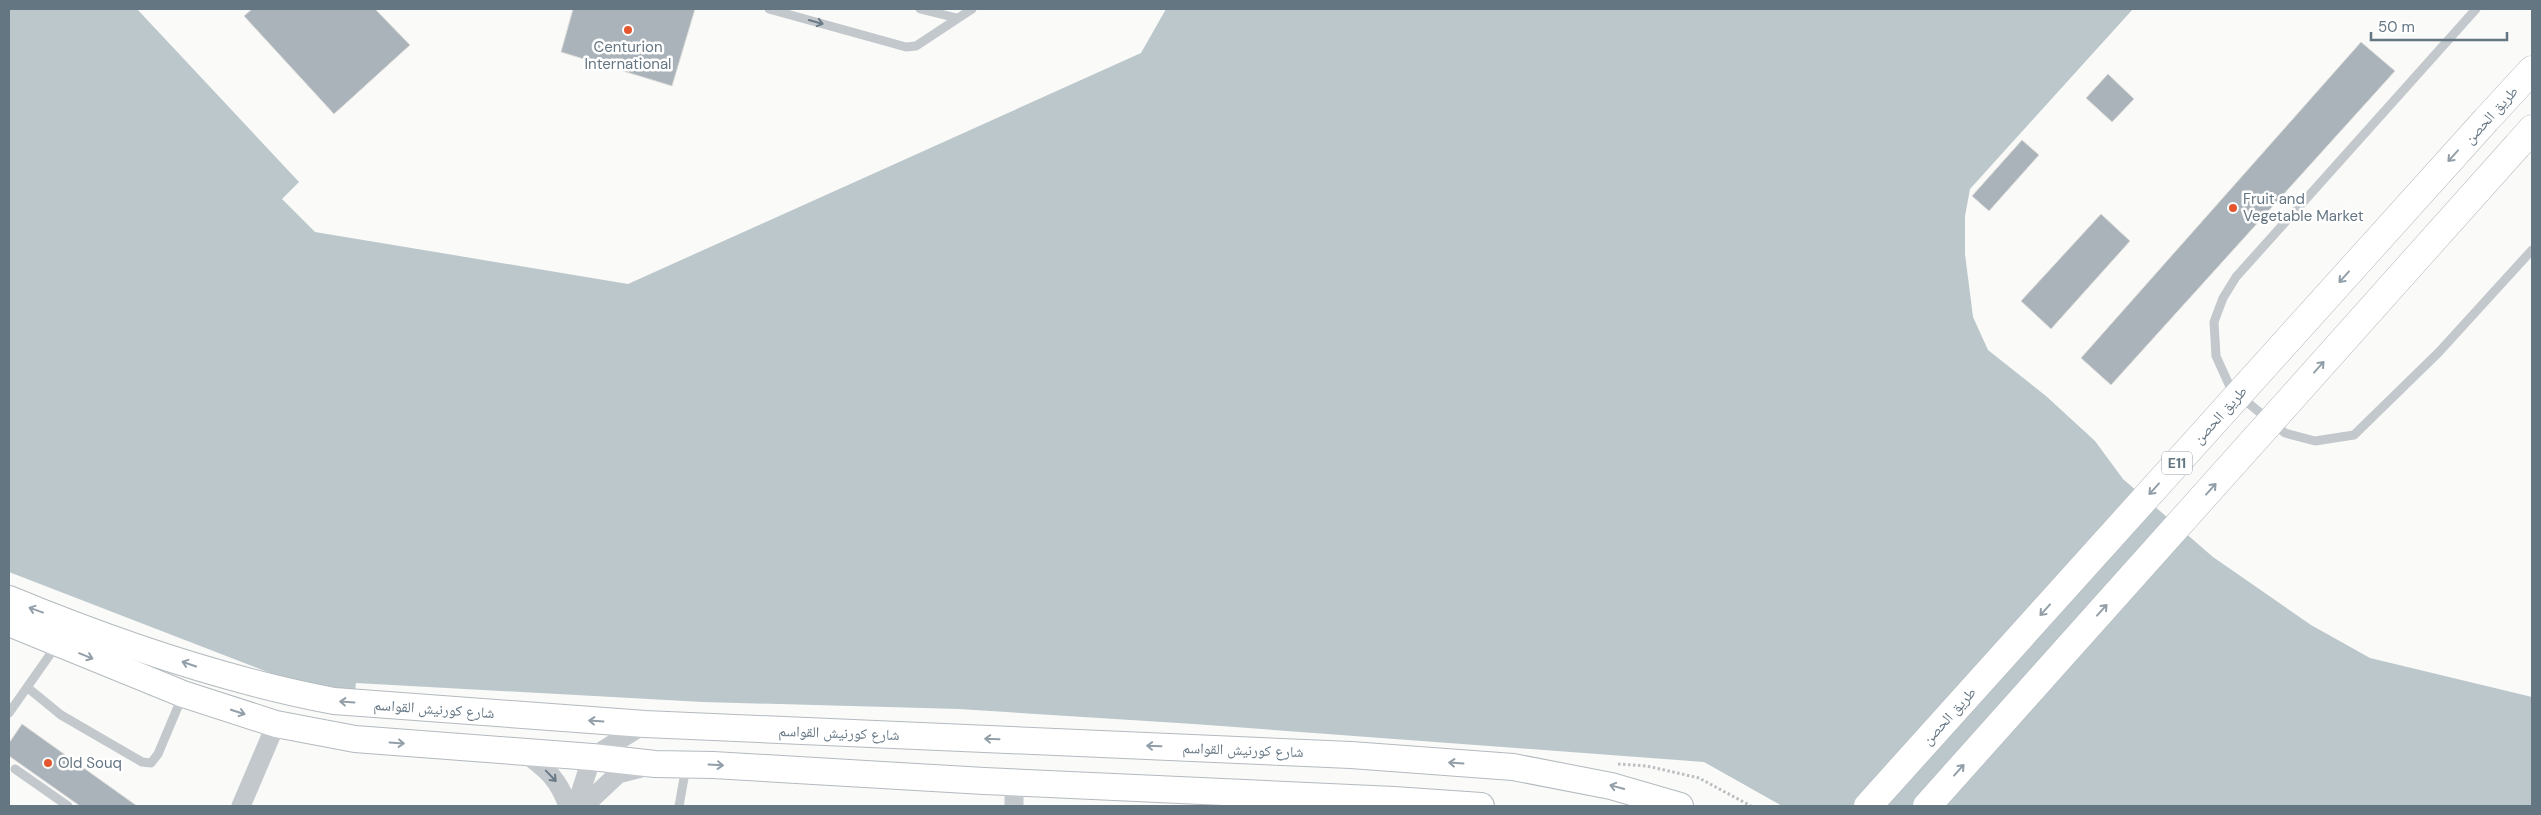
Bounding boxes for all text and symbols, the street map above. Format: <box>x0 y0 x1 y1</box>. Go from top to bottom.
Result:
scale bar <box>2371 10 2507 42</box>
text: 50 m <box>2378 17 2415 37</box>
one-way arrow <box>808 18 824 28</box>
marker: Centurion International <box>622 24 634 36</box>
place label: Centurion International <box>585 37 671 74</box>
street label: طريق الحصن <box>2460 82 2523 148</box>
one-way arrow <box>2447 150 2459 163</box>
place label: Fruit and Vegetable Market <box>2243 189 2364 226</box>
marker: Fruit and Vegetable Market <box>2227 202 2239 214</box>
one-way arrow <box>2339 271 2350 284</box>
one-way arrow <box>2313 361 2325 374</box>
street label: طريق الحصن <box>2189 382 2252 448</box>
road number: E11 <box>2162 452 2192 474</box>
one-way arrow <box>2205 482 2217 495</box>
one-way arrow <box>2148 483 2160 496</box>
one-way arrow <box>2039 603 2051 616</box>
one-way arrow <box>2097 603 2108 616</box>
one-way arrow <box>29 605 44 614</box>
one-way arrow <box>78 652 93 661</box>
one-way arrow <box>182 659 197 668</box>
street label: طريق الحصن <box>1918 683 1981 749</box>
street label: شارع كورنيش القواسم <box>373 695 495 723</box>
one-way arrow <box>339 698 355 707</box>
one-way arrow <box>230 707 246 717</box>
one-way arrow <box>588 716 604 725</box>
street label: شارع كورنيش القواسم <box>778 721 900 745</box>
one-way arrow <box>984 735 1000 744</box>
one-way arrow <box>389 738 405 747</box>
street label: شارع كورنيش القواسم <box>1182 738 1304 762</box>
one-way arrow <box>1146 742 1162 751</box>
place label: Old Souq <box>58 753 122 773</box>
marker: Old Souq <box>42 757 54 769</box>
one-way arrow <box>1448 758 1464 768</box>
one-way arrow <box>708 761 724 770</box>
one-way arrow <box>1953 763 1965 776</box>
one-way arrow <box>546 769 557 782</box>
one-way arrow <box>1609 782 1625 792</box>

